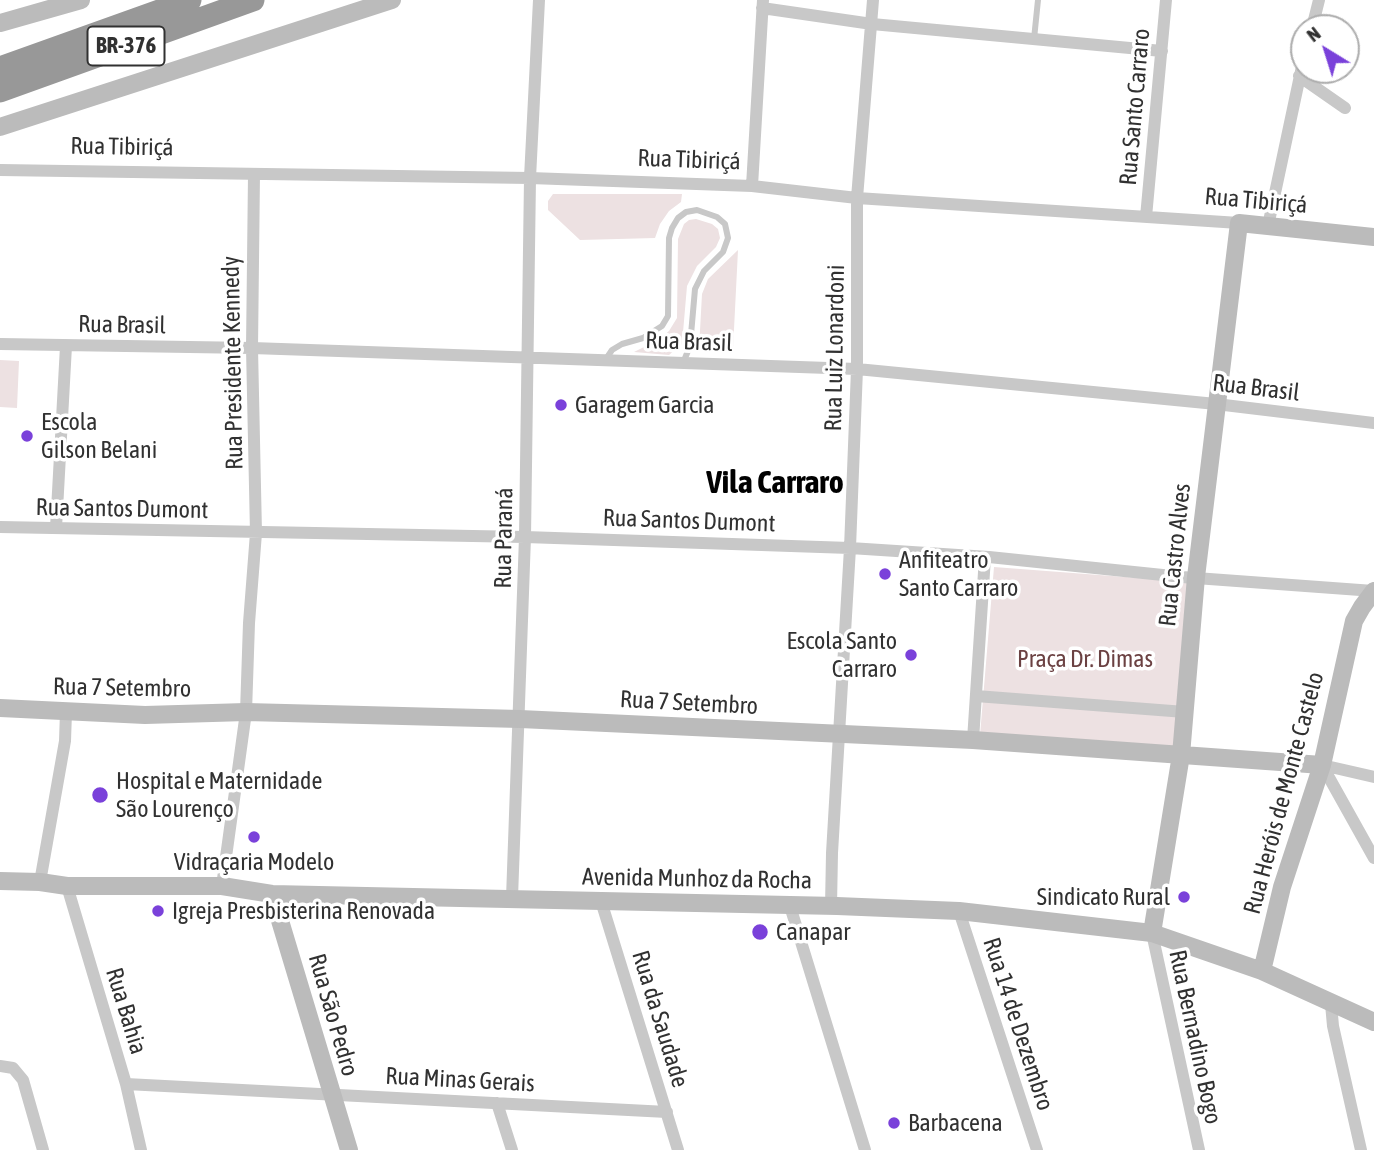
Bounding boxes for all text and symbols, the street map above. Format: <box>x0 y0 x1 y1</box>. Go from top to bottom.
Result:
north arrow <box>1290 14 1360 84</box>
text: N <box>1302 22 1324 46</box>
road number: BR-376 <box>88 26 164 66</box>
street label: Rua Santo Carraro <box>1114 27 1156 187</box>
street label: Rua Tibiriçá <box>70 132 174 162</box>
street label: Rua Tibiriçá <box>637 144 741 176</box>
street label: Rua Tibiriçá <box>1203 182 1309 220</box>
street label: Rua Presidente Kennedy <box>217 256 249 470</box>
street label: Rua Luiz Lonardoni <box>819 264 851 432</box>
street label: Rua Brasil <box>78 310 166 340</box>
street label: Rua Brasil <box>645 326 733 358</box>
street label: Rua Brasil <box>1211 368 1301 408</box>
place label: Garagem Garcia <box>575 391 714 419</box>
marker: Garagem Garcia <box>553 397 569 413</box>
place label: Escola Gilson Belani <box>41 408 157 464</box>
marker: Escola Gilson Belani <box>19 428 35 444</box>
district label: Vila Carraro <box>706 464 844 502</box>
street label: Rua Castro Alves <box>1153 482 1197 628</box>
street label: Rua Paraná <box>489 487 519 589</box>
street label: Rua Santos Dumont <box>35 493 209 525</box>
street label: Rua Santos Dumont <box>602 504 776 538</box>
place label: Anfiteatro Santo Carraro <box>899 546 1018 602</box>
marker: Anfiteatro Santo Carraro <box>877 566 893 582</box>
place label: Escola Santo Carraro <box>787 627 897 683</box>
park label: Praça Dr. Dimas <box>1017 645 1153 673</box>
marker: Escola Santo Carraro <box>903 647 919 663</box>
street label: Rua Heróis de Monte Castelo <box>1238 669 1330 917</box>
street label: Rua 7 Setembro <box>53 672 191 704</box>
street label: Rua 7 Setembro <box>619 685 759 721</box>
place label: Hospital e Maternidade São Lourenço <box>116 767 322 823</box>
marker: Hospital e Maternidade São Lourenço <box>90 785 110 805</box>
marker: Vidraçaria Modelo <box>246 829 262 845</box>
place label: Vidraçaria Modelo <box>174 848 334 876</box>
street label: Avenida Munhoz da Rocha <box>582 863 812 895</box>
place label: Sindicato Rural <box>1037 883 1170 911</box>
marker: Sindicato Rural <box>1176 889 1192 905</box>
place label: Igreja Presbisterina Renovada <box>172 897 435 925</box>
marker: Igreja Presbisterina Renovada <box>150 903 166 919</box>
place label: Canapar <box>776 918 850 946</box>
marker: Canapar <box>750 922 770 942</box>
street label: Rua 14 de Dezembro <box>976 934 1060 1114</box>
street label: Rua da Saudade <box>626 947 694 1091</box>
street label: Rua Bernadino Bogo <box>1163 947 1227 1127</box>
street label: Rua São Pedro <box>302 951 364 1079</box>
street label: Rua Bahia <box>99 964 153 1058</box>
street label: Rua Minas Gerais <box>385 1062 535 1098</box>
place label: Barbacena <box>908 1109 1003 1137</box>
marker: Barbacena <box>886 1115 902 1131</box>

